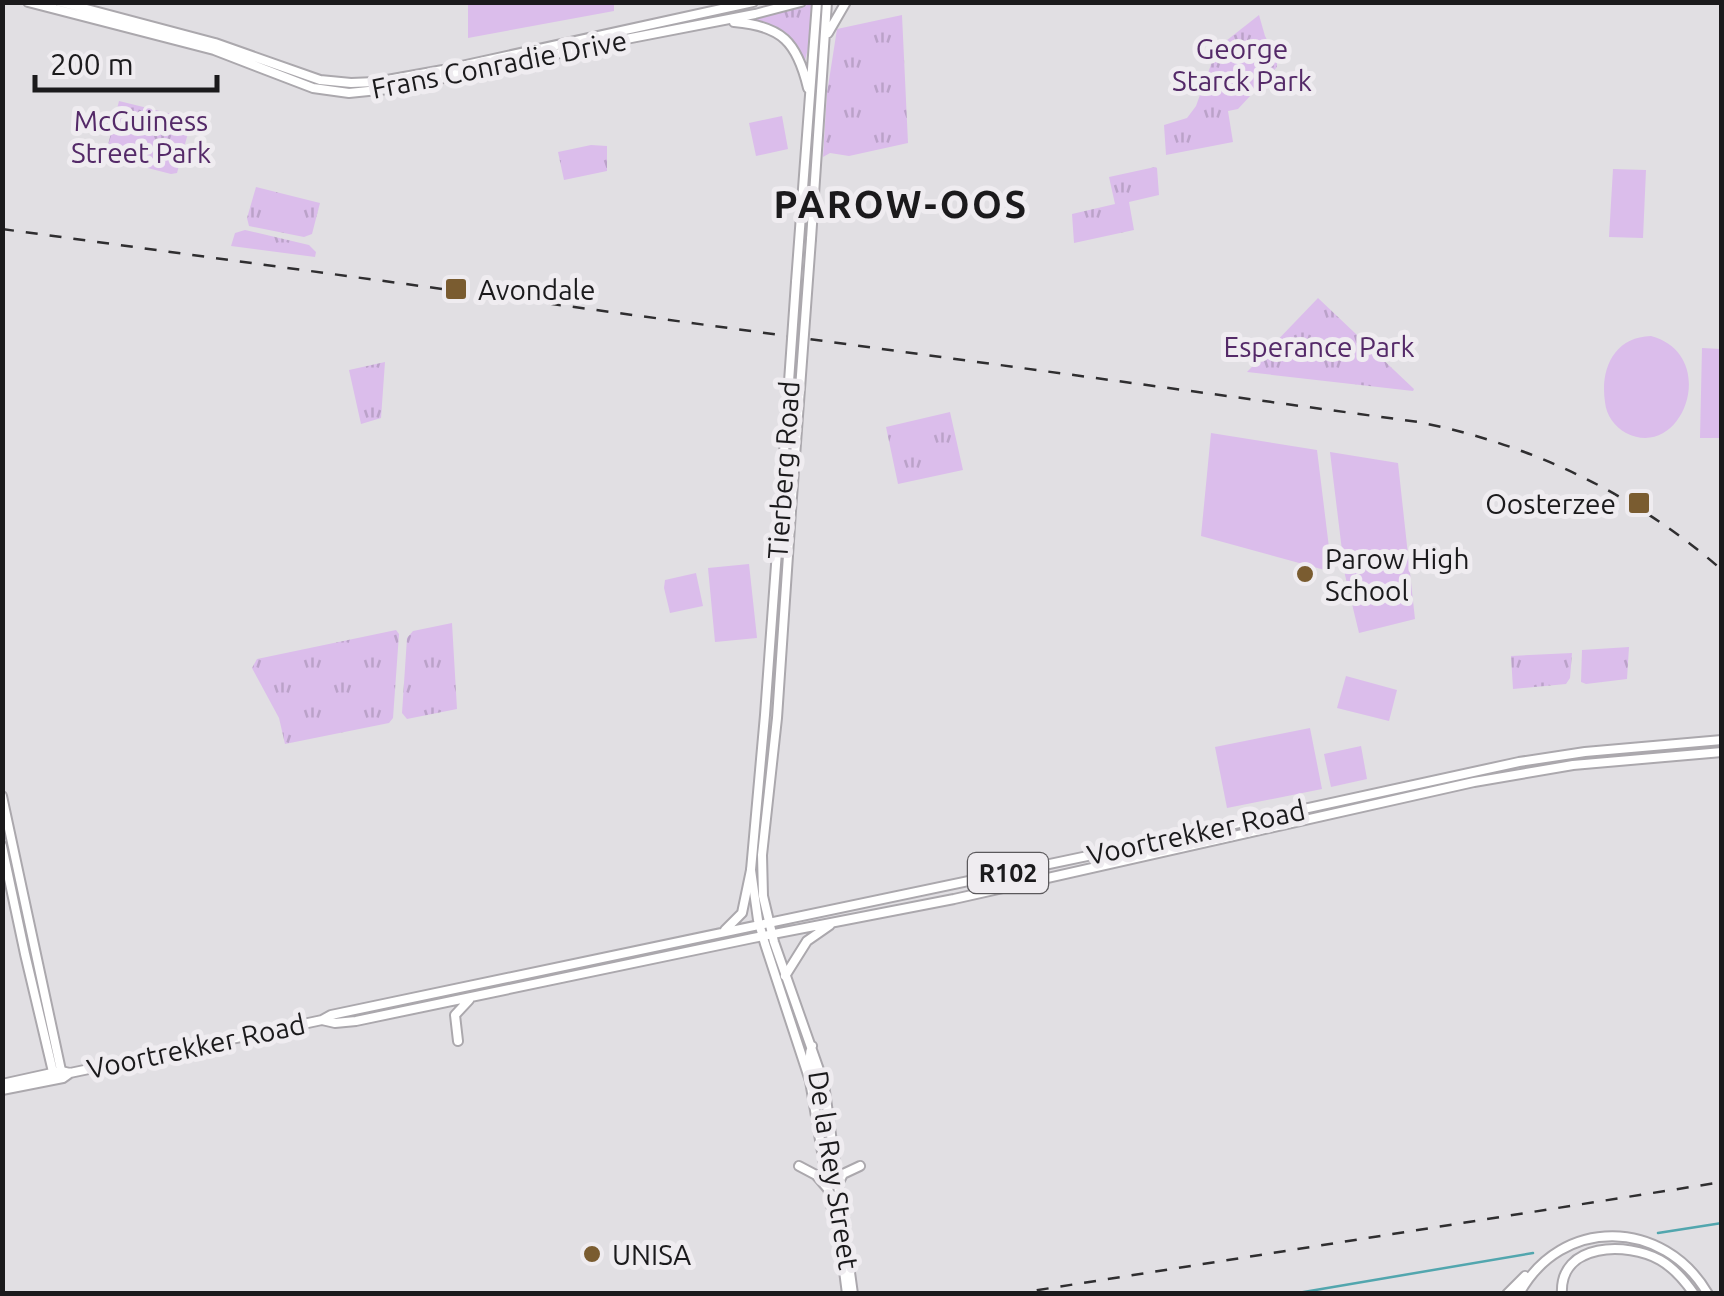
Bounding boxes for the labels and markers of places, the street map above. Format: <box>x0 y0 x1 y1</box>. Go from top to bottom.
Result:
place label: Avondale <box>478 274 595 305</box>
marker: Avondale <box>443 276 469 302</box>
place label: Oosterzee <box>1485 488 1616 519</box>
marker: Oosterzee <box>1626 490 1652 516</box>
place label: Parow High School <box>1325 543 1469 606</box>
marker: Parow High School <box>1294 563 1316 585</box>
place label: UNISA <box>612 1239 691 1270</box>
marker: UNISA <box>581 1243 603 1265</box>

